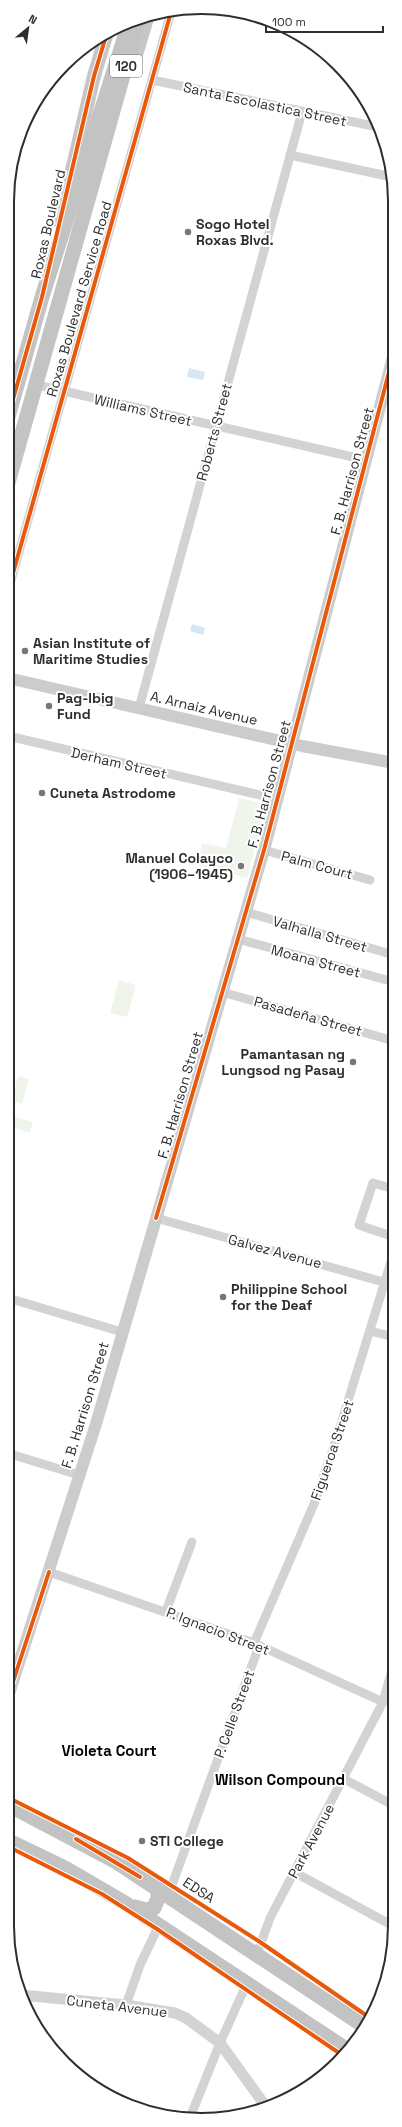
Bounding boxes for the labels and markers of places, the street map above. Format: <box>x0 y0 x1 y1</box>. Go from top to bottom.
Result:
place label: Sogo Hotel Roxas Blvd. <box>196 215 274 249</box>
marker: Sogo Hotel Roxas Blvd. <box>183 227 193 237</box>
place label: Asian Institute of Maritime Studies <box>33 634 150 668</box>
marker: Asian Institute of Maritime Studies <box>20 646 30 656</box>
place label: Pag-Ibig Fund <box>57 689 114 723</box>
marker: Pag-Ibig Fund <box>44 701 54 711</box>
place label: Cuneta Astrodome <box>50 784 176 802</box>
marker: Cuneta Astrodome <box>37 788 47 798</box>
place label: Manuel Colayco (1906–1945) <box>125 849 233 883</box>
marker: Manuel Colayco (1906–1945) <box>236 861 246 871</box>
place label: Pamantasan ng Lungsod ng Pasay <box>222 1045 345 1079</box>
marker: Pamantasan ng Lungsod ng Pasay <box>348 1057 358 1067</box>
place label: Philippine School for the Deaf <box>231 1280 347 1314</box>
marker: Philippine School for the Deaf <box>218 1292 228 1302</box>
place label: STI College <box>150 1832 224 1850</box>
marker: STI College <box>137 1836 147 1846</box>

